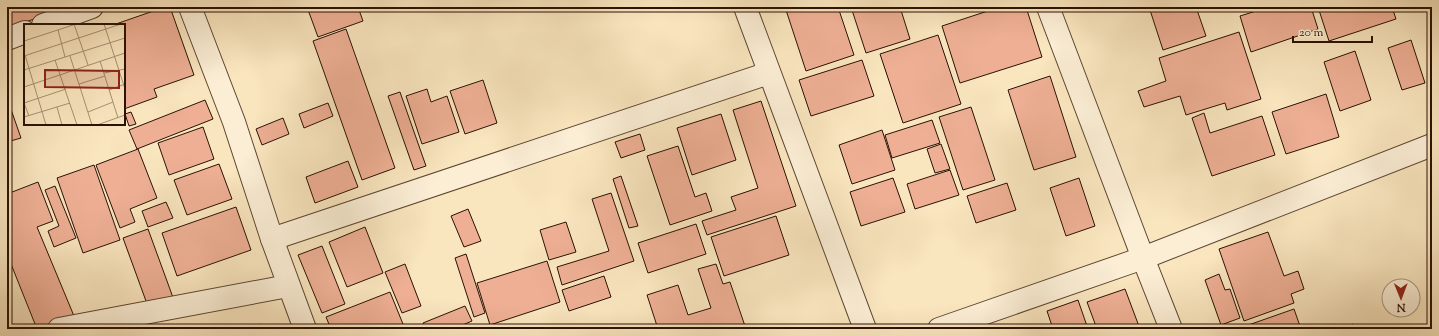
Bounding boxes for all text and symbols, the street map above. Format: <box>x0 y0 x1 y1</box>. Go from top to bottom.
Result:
scale bar <box>1293 18 1372 44</box>
inset map <box>24 24 125 125</box>
text: 20 m <box>1299 24 1324 42</box>
north arrow <box>1381 278 1421 318</box>
text: N <box>1396 299 1407 315</box>

